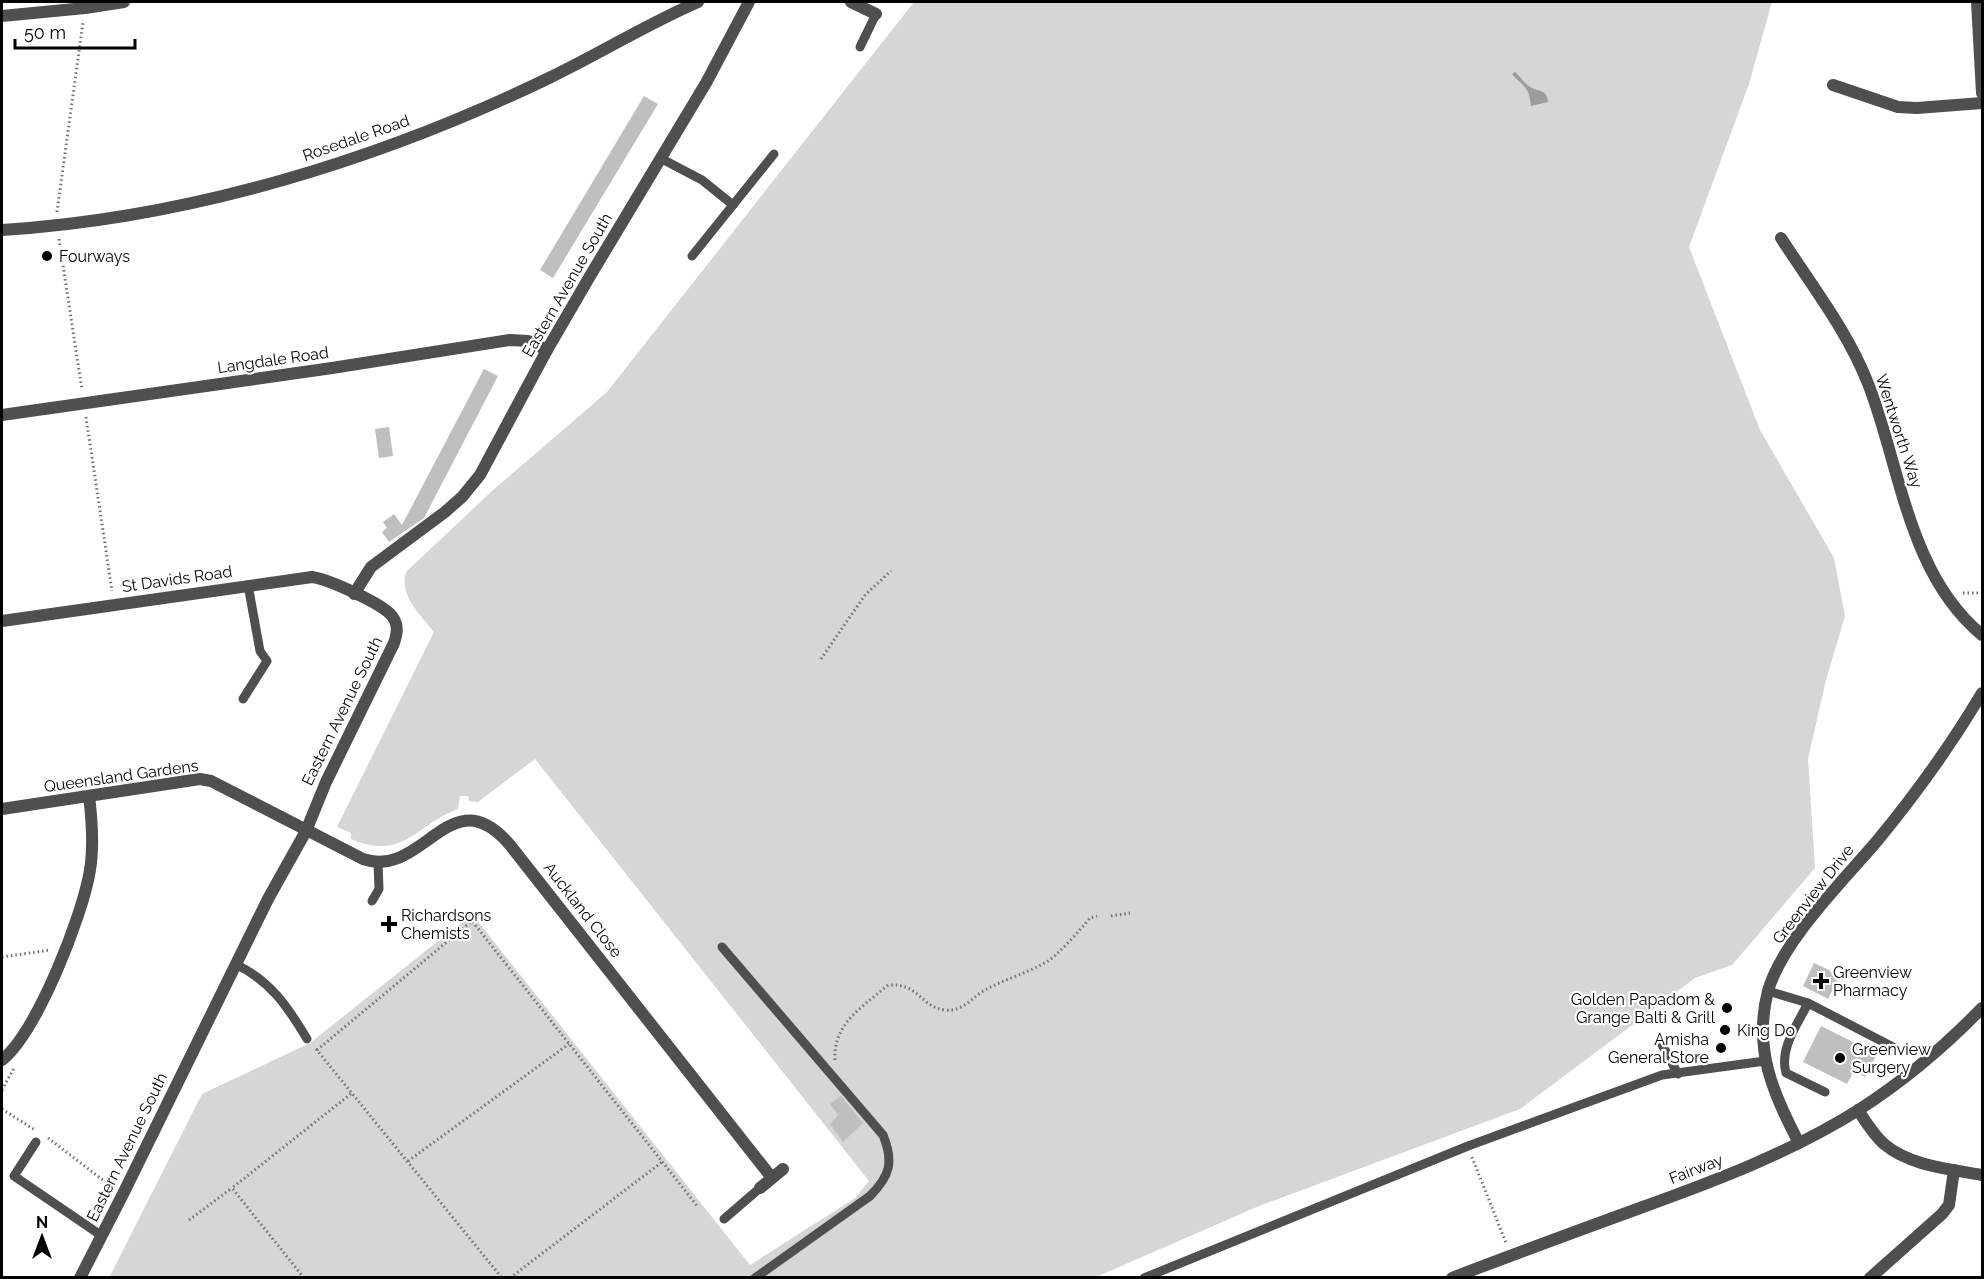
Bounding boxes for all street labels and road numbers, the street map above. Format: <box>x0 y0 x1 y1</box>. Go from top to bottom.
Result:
street label: Rosedale Road <box>300 111 412 165</box>
street label: Eastern Avenue South <box>518 210 616 360</box>
street label: Langdale Road <box>216 343 330 377</box>
street label: Wentworth Way <box>1872 372 1926 491</box>
street label: St Davids Road <box>121 562 233 596</box>
street label: Eastern Avenue South <box>298 634 386 788</box>
street label: Queensland Gardens <box>43 756 200 796</box>
street label: Greenview Drive <box>1768 841 1858 947</box>
street label: Auckland Close <box>540 859 626 961</box>
street label: Eastern Avenue South <box>83 1070 171 1224</box>
street label: Fairway <box>1666 1150 1726 1188</box>

